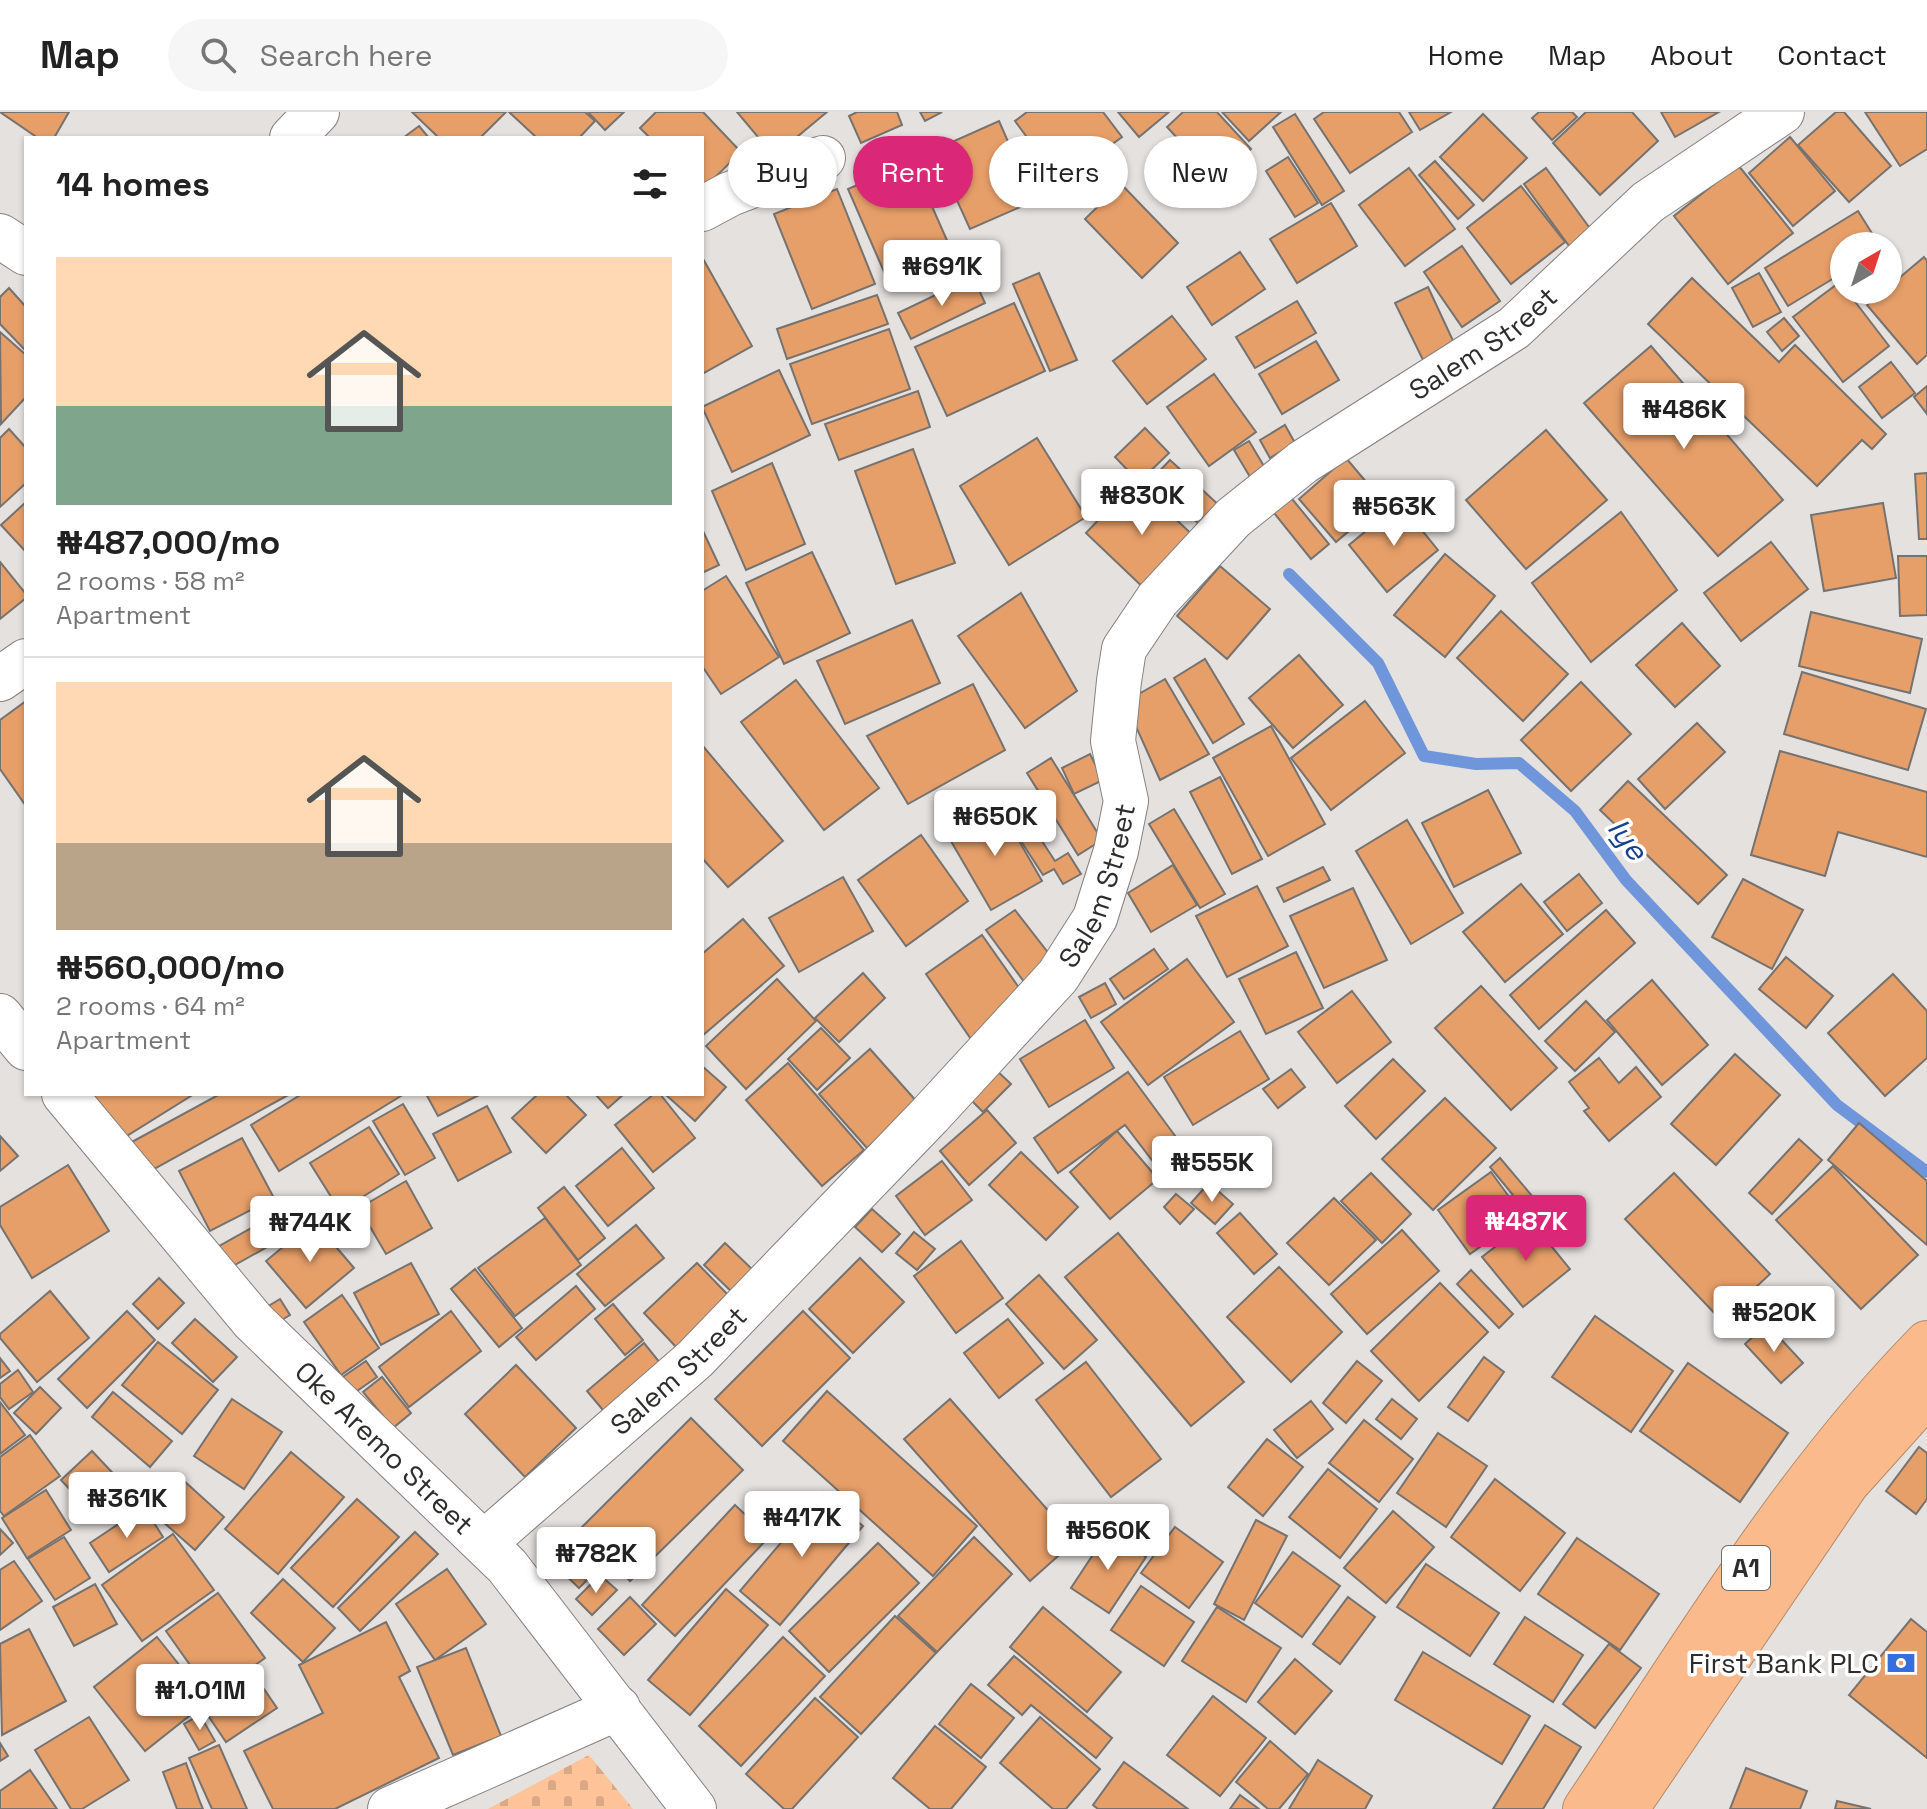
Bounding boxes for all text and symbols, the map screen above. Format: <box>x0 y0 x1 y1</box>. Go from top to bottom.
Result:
search box <box>168 19 728 91</box>
text: Map <box>40 31 120 79</box>
icon: search <box>196 33 240 77</box>
text: Search here <box>260 36 433 75</box>
text: Home <box>1428 37 1504 73</box>
text: Map <box>1548 37 1606 73</box>
text: About <box>1650 37 1733 73</box>
text: Contact <box>1777 37 1887 73</box>
chip: Buy <box>728 136 837 208</box>
chip: Rent <box>853 136 973 208</box>
chip: Filters <box>989 136 1128 208</box>
chip: New <box>1144 136 1257 208</box>
icon: filters <box>628 162 672 206</box>
text: 14 homes <box>56 163 210 206</box>
north arrow <box>1830 232 1902 304</box>
map controls <box>1830 232 1902 304</box>
pin: ₦691K <box>886 240 998 308</box>
text: ₦691K <box>901 249 983 283</box>
street label: Salem Street <box>1402 279 1565 408</box>
icon: home <box>292 309 436 453</box>
pin: ₦486K <box>1628 383 1740 451</box>
text: ₦486K <box>1641 392 1727 426</box>
pin: ₦830K <box>1086 469 1198 537</box>
text: ₦830K <box>1099 478 1185 512</box>
pin: ₦563K <box>1338 480 1450 548</box>
text: ₦563K <box>1352 489 1436 523</box>
text: ₦487,000/mo <box>56 521 280 564</box>
text: 2 rooms · 58 m² <box>56 564 244 598</box>
text: Apartment <box>56 598 191 632</box>
icon: home <box>292 734 436 878</box>
pin: ₦650K <box>939 790 1051 858</box>
text: ₦650K <box>952 799 1038 833</box>
street label: Salem Street <box>1050 800 1143 974</box>
water label: Iye <box>1599 810 1657 869</box>
text: ₦560,000/mo <box>56 946 285 989</box>
text: 2 rooms · 64 m² <box>56 989 245 1023</box>
text: Apartment <box>56 1023 191 1057</box>
pin: ₦555K <box>1156 1136 1268 1204</box>
text: ₦555K <box>1170 1145 1254 1179</box>
pin: ₦487K <box>1470 1195 1582 1263</box>
pin: ₦744K <box>254 1196 366 1264</box>
text: ₦487K <box>1484 1204 1568 1238</box>
text: ₦744K <box>268 1205 352 1239</box>
pin: ₦520K <box>1718 1286 1830 1354</box>
text: ₦520K <box>1732 1295 1816 1329</box>
street label: Salem Street <box>603 1298 754 1443</box>
street label: Oke Aremo Street <box>287 1353 481 1542</box>
pin: ₦361K <box>71 1472 183 1540</box>
text: ₦361K <box>87 1481 167 1515</box>
pin: ₦417K <box>746 1491 858 1559</box>
text: ₦417K <box>763 1500 841 1534</box>
pin: ₦560K <box>1052 1504 1164 1572</box>
text: ₦560K <box>1065 1513 1151 1547</box>
pin: ₦782K <box>540 1527 652 1595</box>
text: ₦782K <box>555 1536 637 1570</box>
road number: A1 <box>1722 1546 1770 1590</box>
place label: First Bank PLC <box>1689 1645 1879 1681</box>
bank icon: First Bank PLC <box>1886 1648 1916 1678</box>
pin: ₦1.01M <box>135 1664 265 1732</box>
text: ₦1.01M <box>154 1673 246 1707</box>

